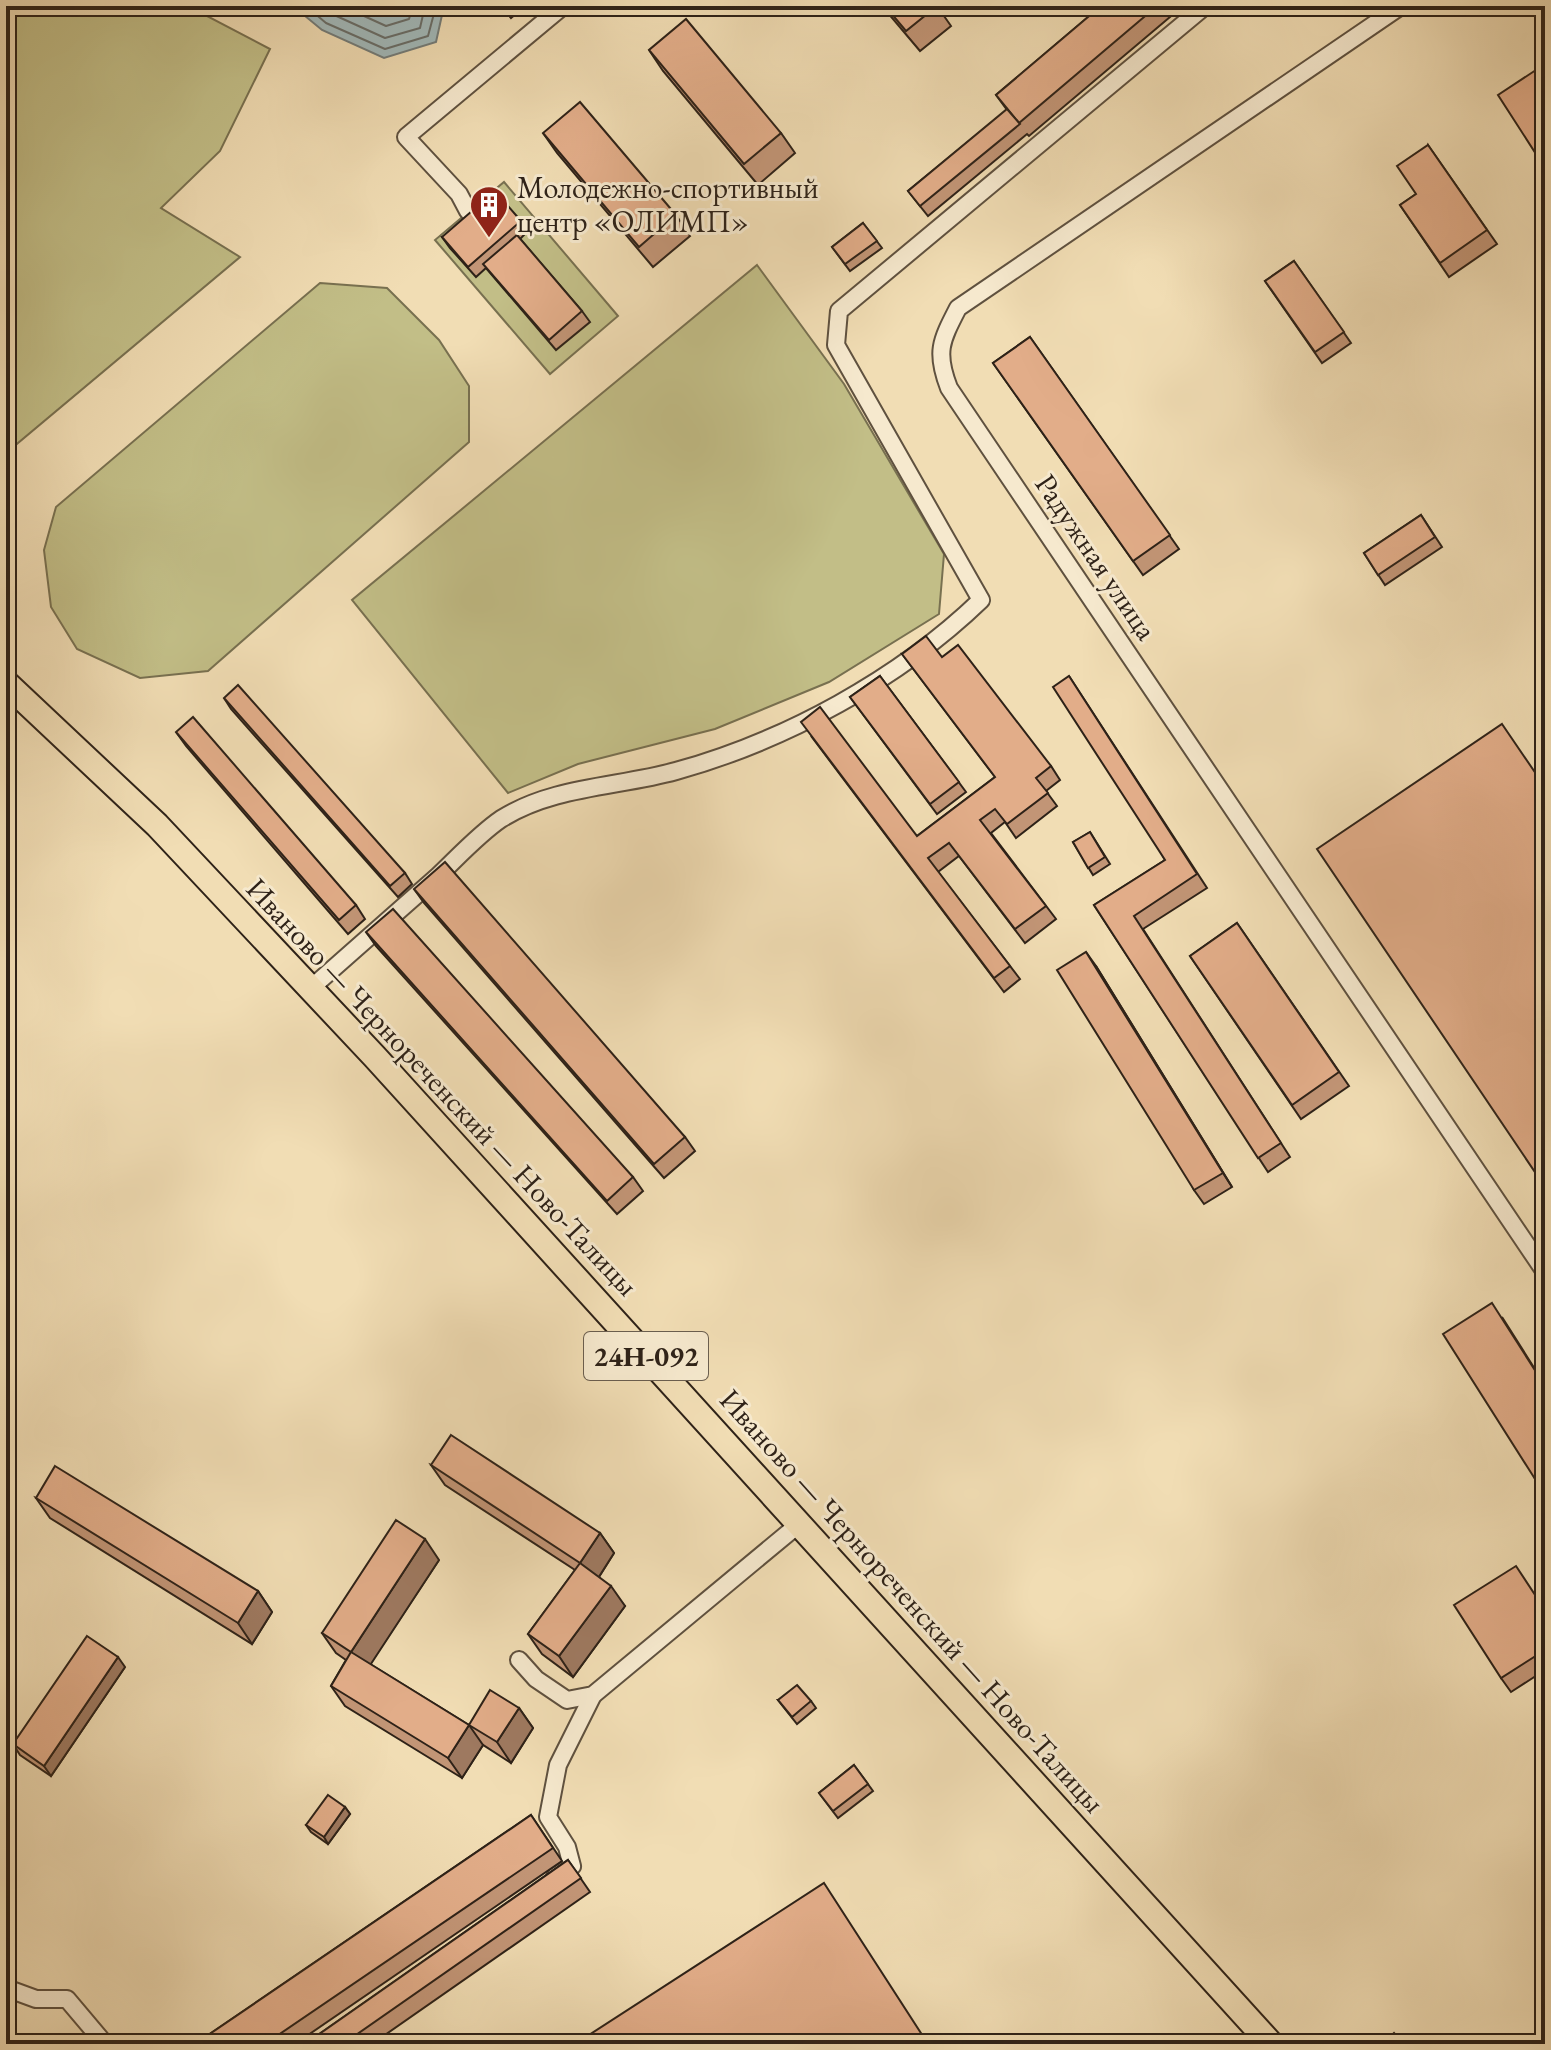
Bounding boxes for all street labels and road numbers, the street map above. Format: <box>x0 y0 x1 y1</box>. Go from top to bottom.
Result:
street label: Радужная улица <box>1027 466 1166 647</box>
street label: Иваново — Чернореченский — Ново-Талицы <box>238 869 647 1304</box>
road number: 24Н-092 <box>584 1332 708 1380</box>
street label: Иваново — Чернореченский — Ново-Талицы <box>711 1380 1113 1821</box>

